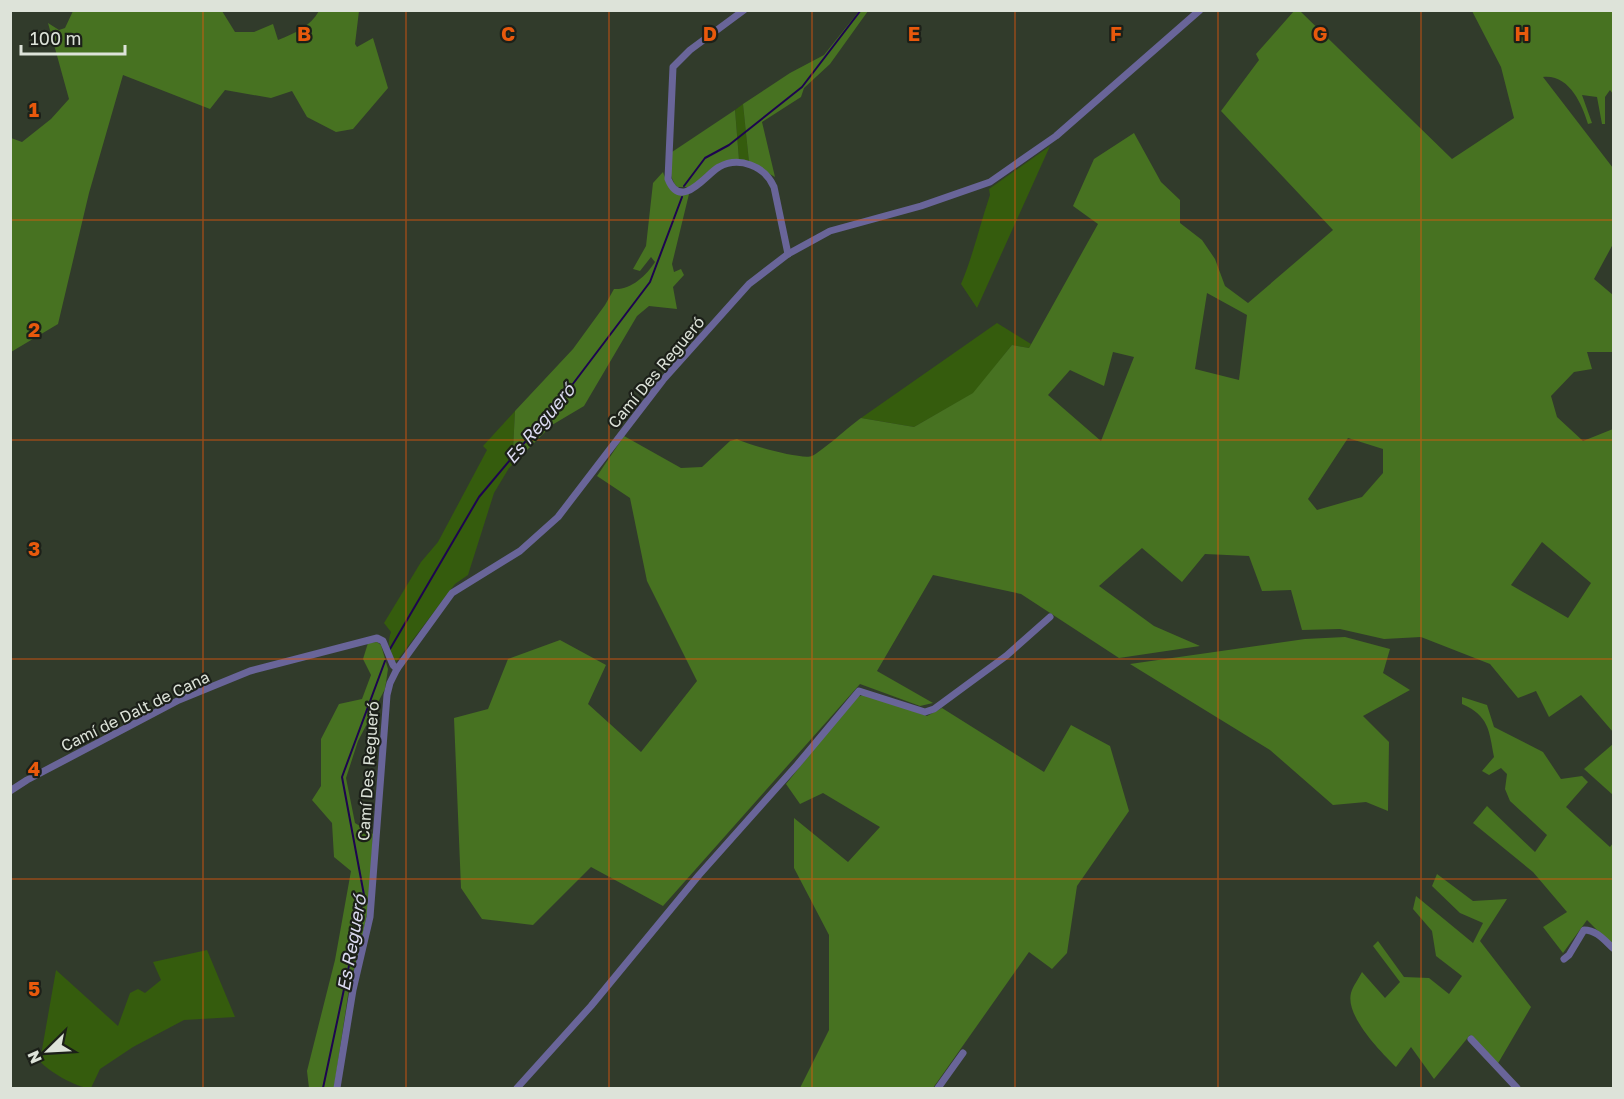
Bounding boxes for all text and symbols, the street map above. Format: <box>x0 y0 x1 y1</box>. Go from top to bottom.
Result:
scale bar <box>21 18 124 56</box>
text: B <box>297 21 311 45</box>
text: C <box>501 21 515 45</box>
text: D <box>703 21 717 45</box>
text: E <box>908 21 920 45</box>
text: F <box>1110 21 1122 45</box>
text: G <box>1313 21 1327 45</box>
text: H <box>1514 21 1530 45</box>
text: 100 m <box>30 27 81 49</box>
text: 1 <box>29 97 39 121</box>
street label: Camí Des Regueró <box>603 312 709 432</box>
text: 2 <box>28 317 40 341</box>
water label: Es Regueró <box>499 377 580 468</box>
text: 3 <box>28 536 40 560</box>
street label: Camí de Dalt de Cana <box>57 666 213 756</box>
street label: Camí Des Regueró <box>353 701 383 841</box>
text: 4 <box>28 756 40 780</box>
water label: Es Regueró <box>332 891 371 993</box>
text: 5 <box>28 976 40 1000</box>
north arrow <box>18 1021 78 1081</box>
text: N <box>23 1047 46 1067</box>

